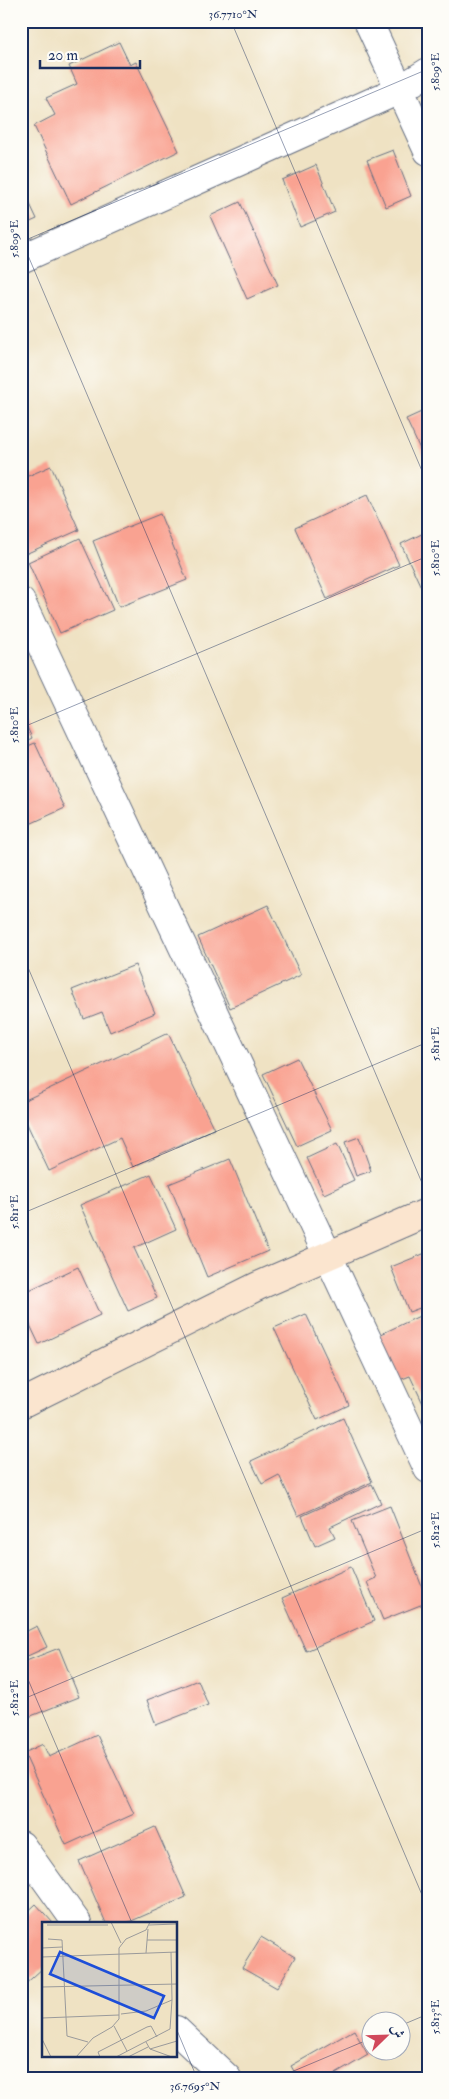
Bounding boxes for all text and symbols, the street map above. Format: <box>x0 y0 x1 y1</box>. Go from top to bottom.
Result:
text: 36.7710°N <box>209 7 258 22</box>
scale bar <box>40 38 140 70</box>
text: 20 m <box>48 46 78 65</box>
text: 5.809°E <box>428 53 443 91</box>
text: 5.809°E <box>7 220 22 258</box>
text: 5.810°E <box>428 540 443 576</box>
text: 5.810°E <box>7 707 22 743</box>
text: 5.811°E <box>428 1026 443 1061</box>
text: 5.811°E <box>7 1194 22 1229</box>
text: 5.812°E <box>428 1512 443 1548</box>
text: 5.812°E <box>7 1680 22 1716</box>
inset map <box>42 1922 178 2056</box>
text: 5.813°E <box>428 1999 443 2034</box>
north arrow <box>362 2012 412 2062</box>
text: ش <box>387 2021 408 2041</box>
text: 36.7695°N <box>170 2079 220 2094</box>

